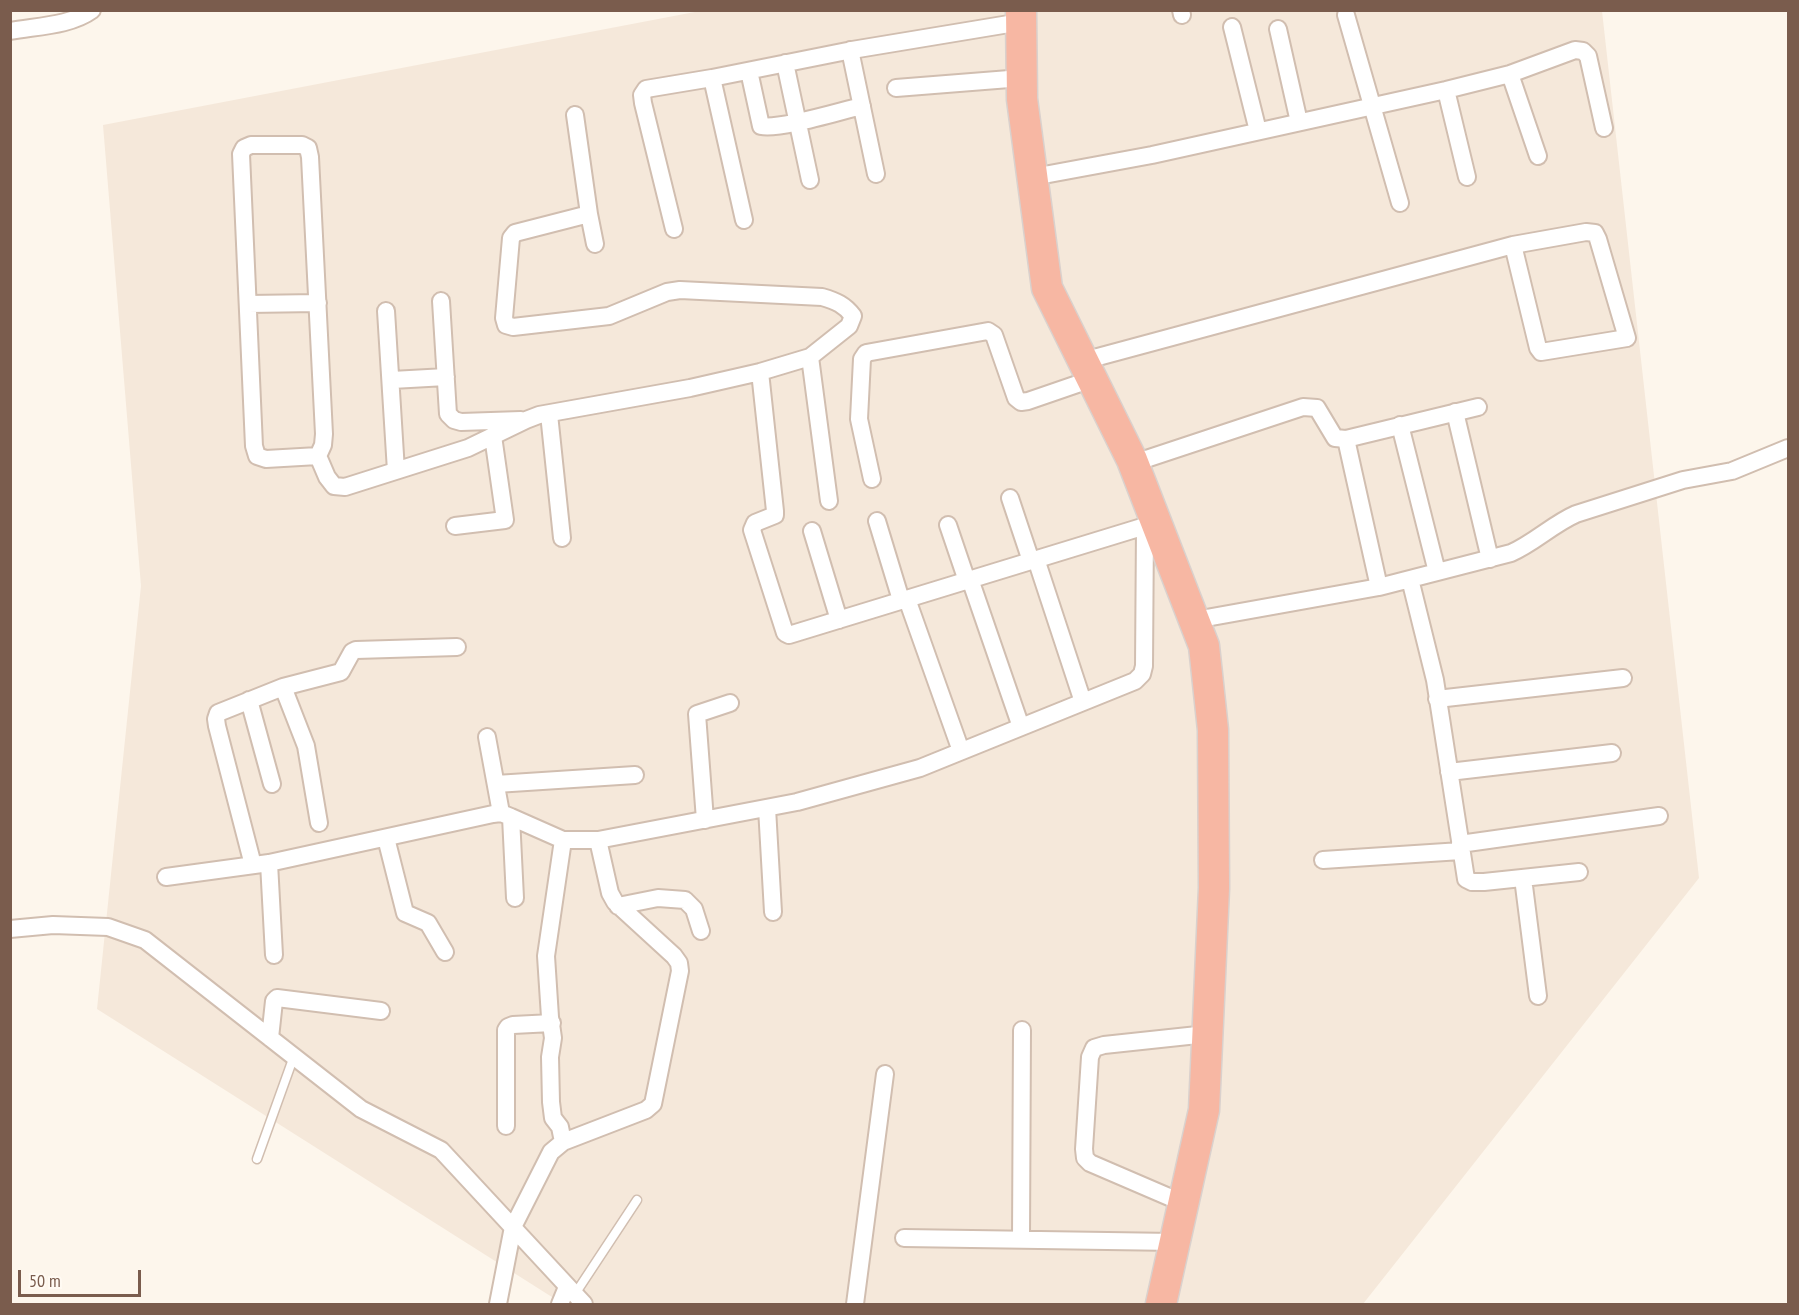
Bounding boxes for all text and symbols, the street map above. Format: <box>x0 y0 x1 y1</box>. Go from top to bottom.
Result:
scale bar <box>21 1258 144 1296</box>
text: 50 m <box>29 1269 61 1292</box>

